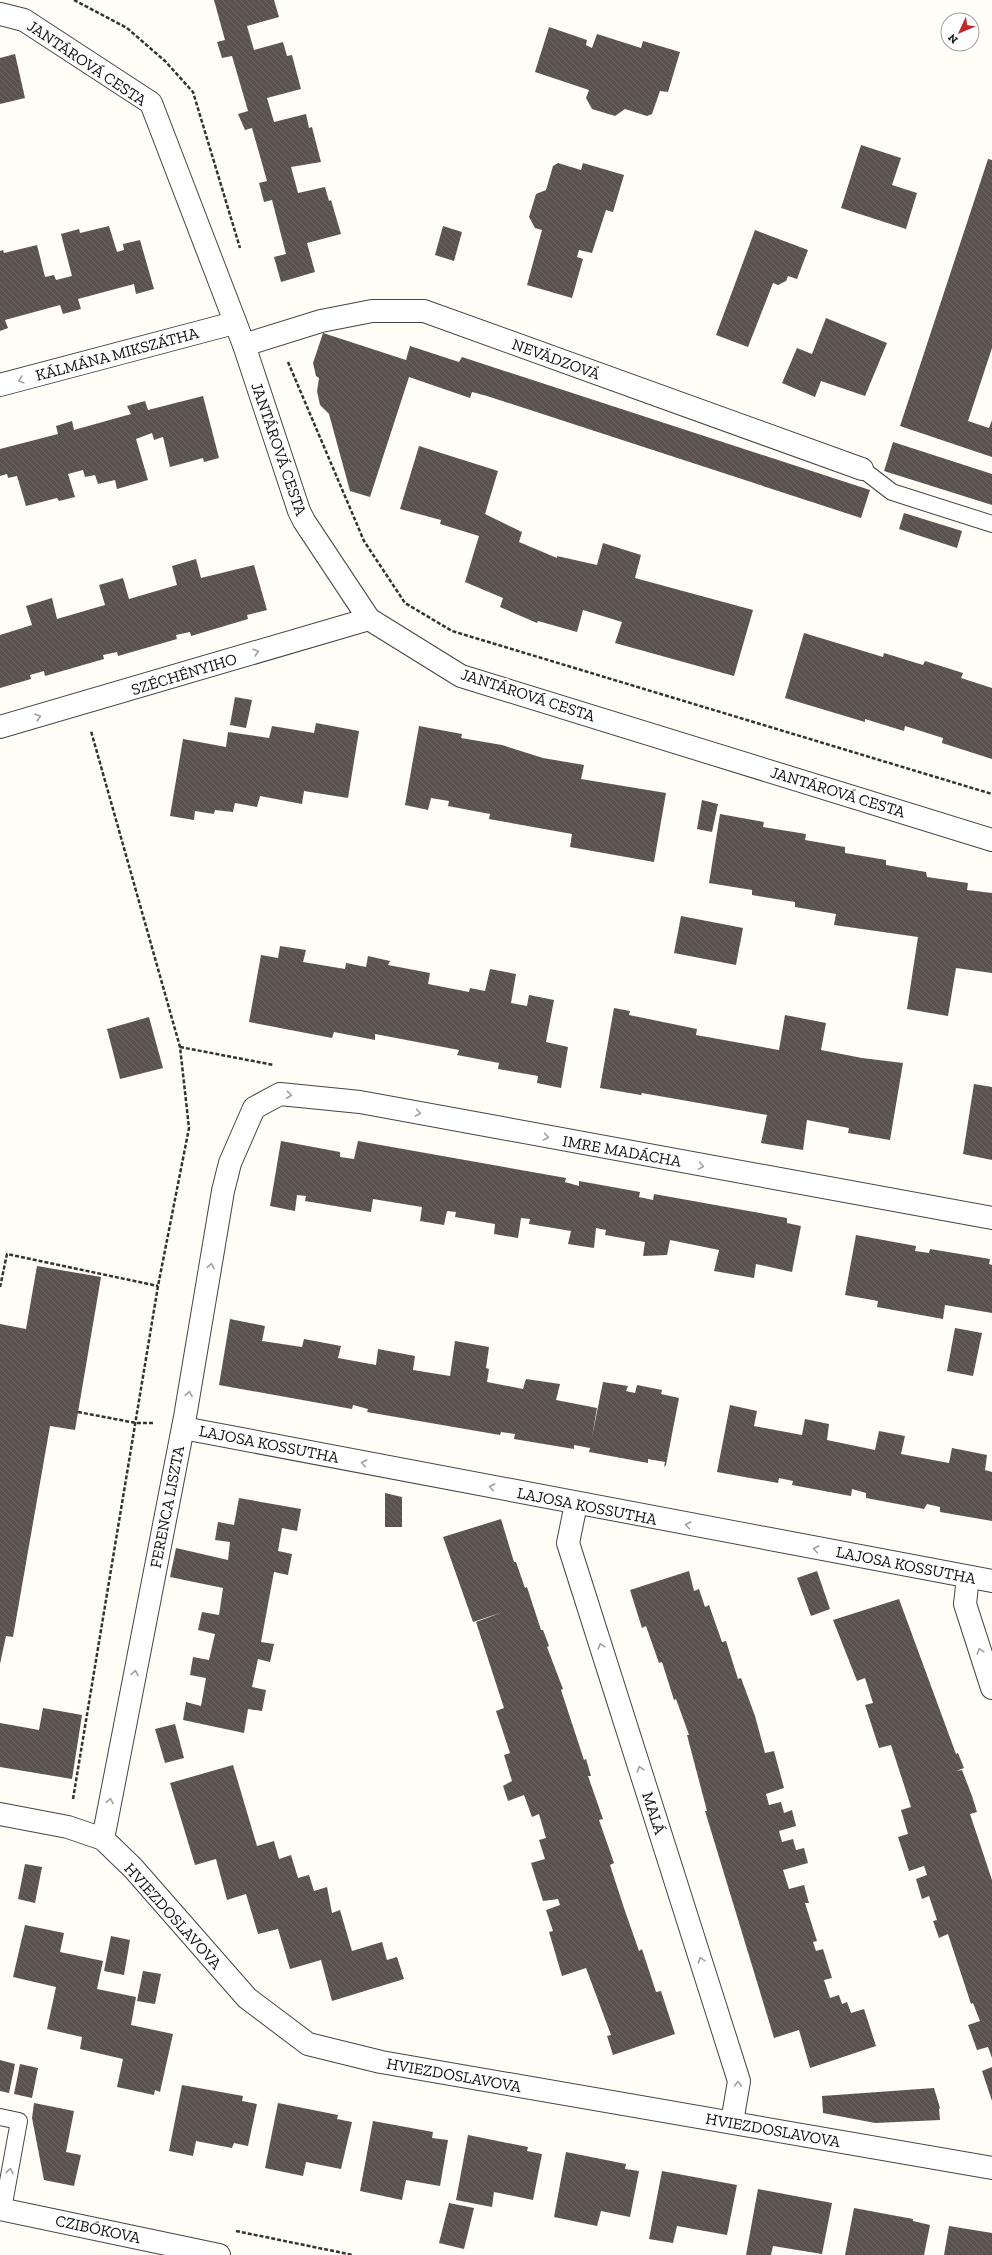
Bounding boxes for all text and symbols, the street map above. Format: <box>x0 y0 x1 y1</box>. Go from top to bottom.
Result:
north arrow <box>940 12 980 52</box>
street label: JANTÁROVÁ CESTA <box>24 16 151 110</box>
text: N <box>945 31 961 46</box>
street label: KÁLMÁNA MIKSZÁTHA <box>33 323 201 385</box>
street label: NEVÄDZOVÁ <box>509 334 603 384</box>
one-way arrow <box>18 375 25 384</box>
street label: JANTÁROVÁ CESTA <box>247 380 311 519</box>
one-way arrow <box>253 648 260 657</box>
street label: SZÉCHÉNYIHO <box>129 649 239 699</box>
street label: JANTÁROVÁ CESTA <box>459 664 598 726</box>
one-way arrow <box>34 713 41 722</box>
street label: JANTÁROVÁ CESTA <box>768 762 908 822</box>
one-way arrow <box>286 1090 293 1099</box>
one-way arrow <box>415 1108 421 1117</box>
street label: IMRE MADÁCHA <box>561 1131 683 1171</box>
one-way arrow <box>543 1133 549 1141</box>
one-way arrow <box>698 1161 704 1169</box>
one-way arrow <box>206 1263 214 1269</box>
one-way arrow <box>184 1391 192 1397</box>
street label: LAJOSA KOSSUTHA <box>198 1421 341 1467</box>
street label: FERENCA LISZTA <box>146 1444 188 1570</box>
one-way arrow <box>361 1459 367 1467</box>
street label: LAJOSA KOSSUTHA <box>516 1483 659 1529</box>
one-way arrow <box>489 1484 495 1492</box>
one-way arrow <box>685 1521 691 1529</box>
street label: LAJOSA KOSSUTHA <box>835 1542 978 1588</box>
one-way arrow <box>813 1545 819 1553</box>
one-way arrow <box>597 1642 606 1649</box>
one-way arrow <box>976 1648 985 1655</box>
one-way arrow <box>130 1670 139 1676</box>
one-way arrow <box>636 1766 645 1773</box>
street label: MALÁ <box>638 1789 670 1837</box>
one-way arrow <box>106 1798 114 1804</box>
street label: HVIEZDOSLAVOVA <box>120 1859 226 1974</box>
one-way arrow <box>697 1957 706 1964</box>
street label: HVIEZDOSLAVOVA <box>385 2054 523 2096</box>
one-way arrow <box>734 2081 742 2087</box>
street label: HVIEZDOSLAVOVA <box>704 2109 842 2151</box>
one-way arrow <box>5 2168 14 2174</box>
street label: CZIBÓKOVA <box>54 2211 143 2247</box>

